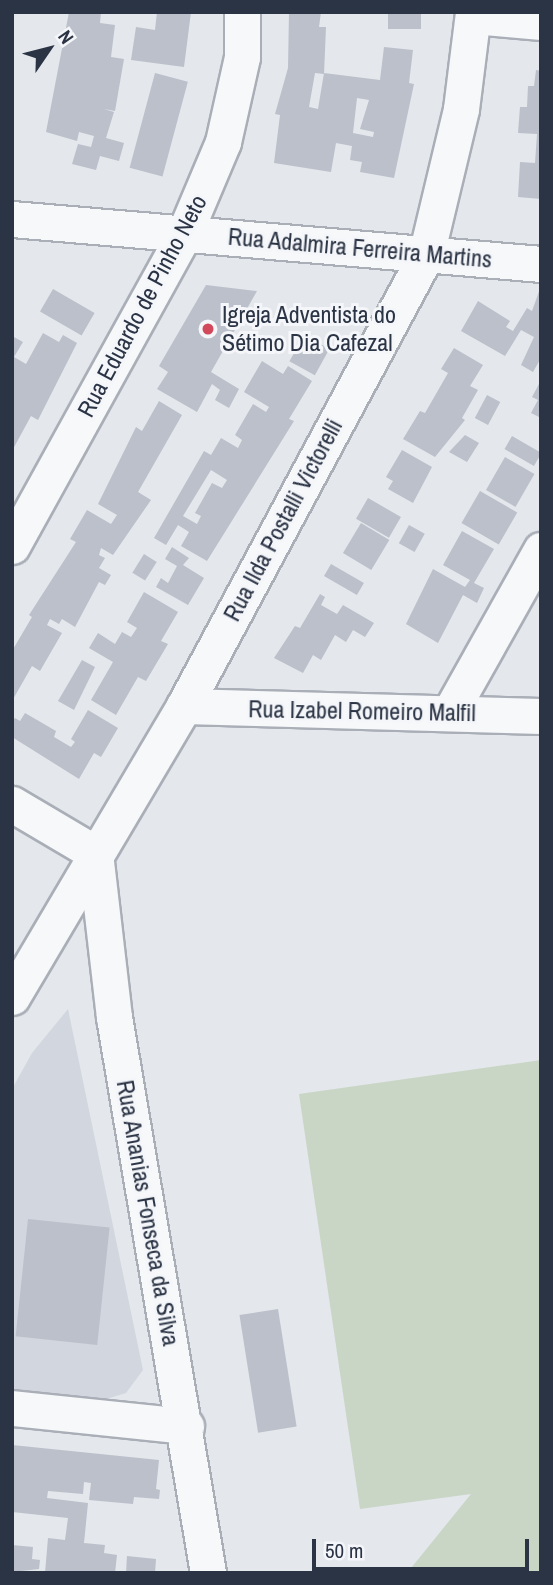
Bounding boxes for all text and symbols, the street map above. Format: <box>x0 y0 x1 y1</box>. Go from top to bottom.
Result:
north arrow <box>14 14 84 84</box>
text: N <box>52 25 80 49</box>
street label: Rua Eduardo de Pinho Neto <box>71 190 213 422</box>
street label: Rua Adalmira Ferreira Martins <box>226 222 494 274</box>
place label: Igreja Adventista do Sétimo Dia Cafezal <box>222 301 397 357</box>
marker: Igreja Adventista do Sétimo Dia Cafezal <box>200 321 216 337</box>
street label: Rua Ilda Postalli Victorelli <box>217 414 349 626</box>
street label: Rua Izabel Romeiro Malfil <box>248 695 476 727</box>
street label: Rua Ananias Fonseca da Silva <box>110 1077 186 1349</box>
scale bar <box>315 1526 532 1570</box>
text: 50 m <box>325 1536 363 1565</box>

